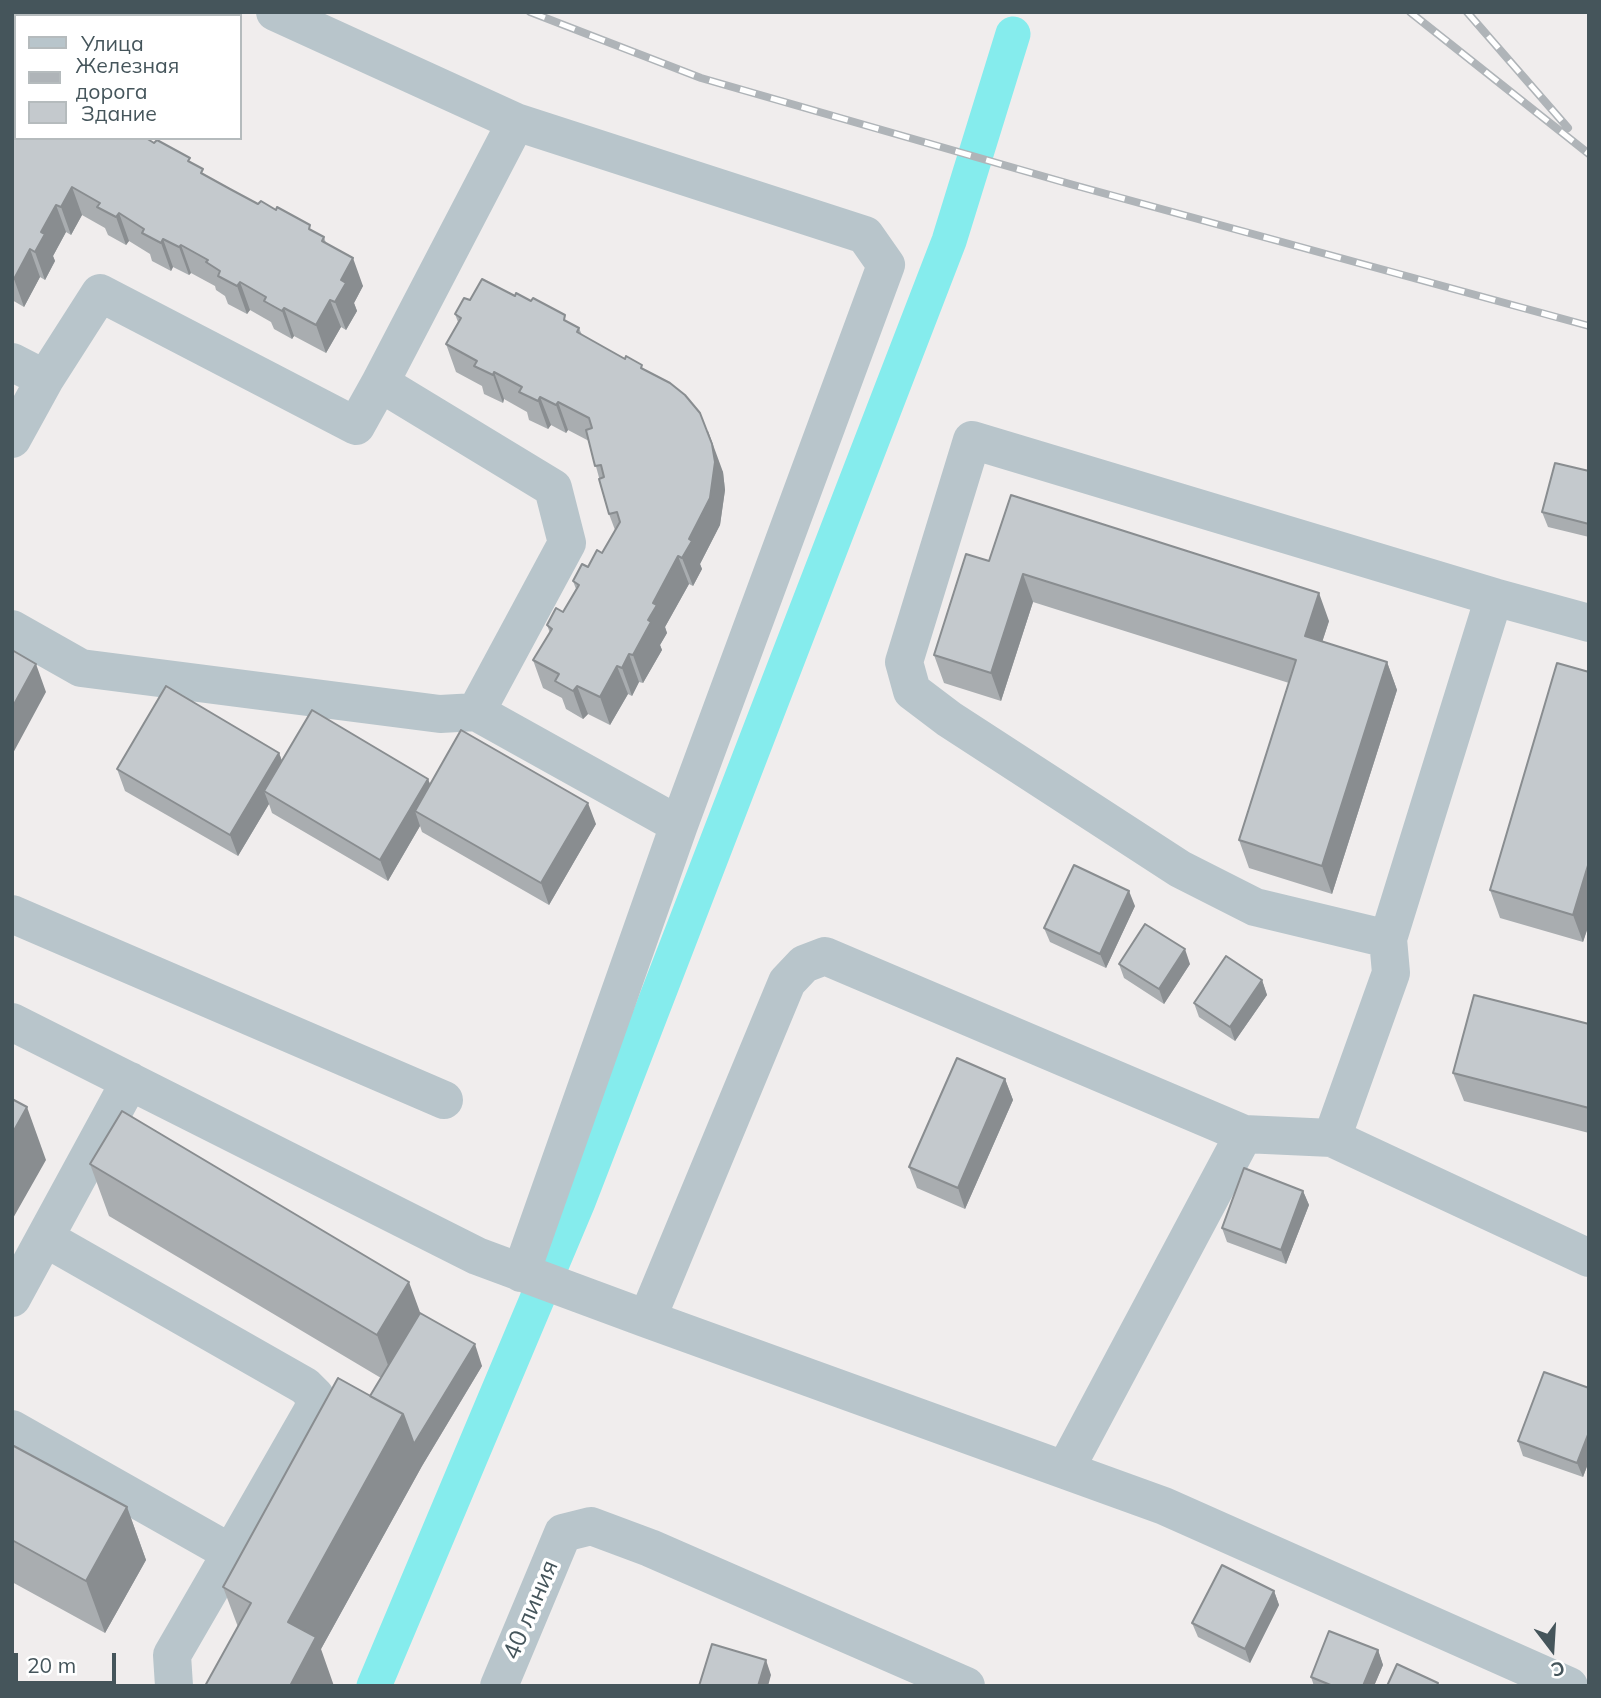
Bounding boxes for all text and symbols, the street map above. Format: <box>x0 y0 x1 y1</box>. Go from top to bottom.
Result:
legend <box>14 14 242 140</box>
text: Улица <box>81 30 144 56</box>
text: Железная дорога <box>75 52 179 104</box>
text: Здание <box>81 100 157 126</box>
street label: 40 линия <box>497 1556 565 1664</box>
north arrow <box>1517 1614 1587 1684</box>
scale bar <box>18 1638 119 1682</box>
text: 20 m <box>27 1652 76 1678</box>
text: С <box>1548 1656 1568 1682</box>

